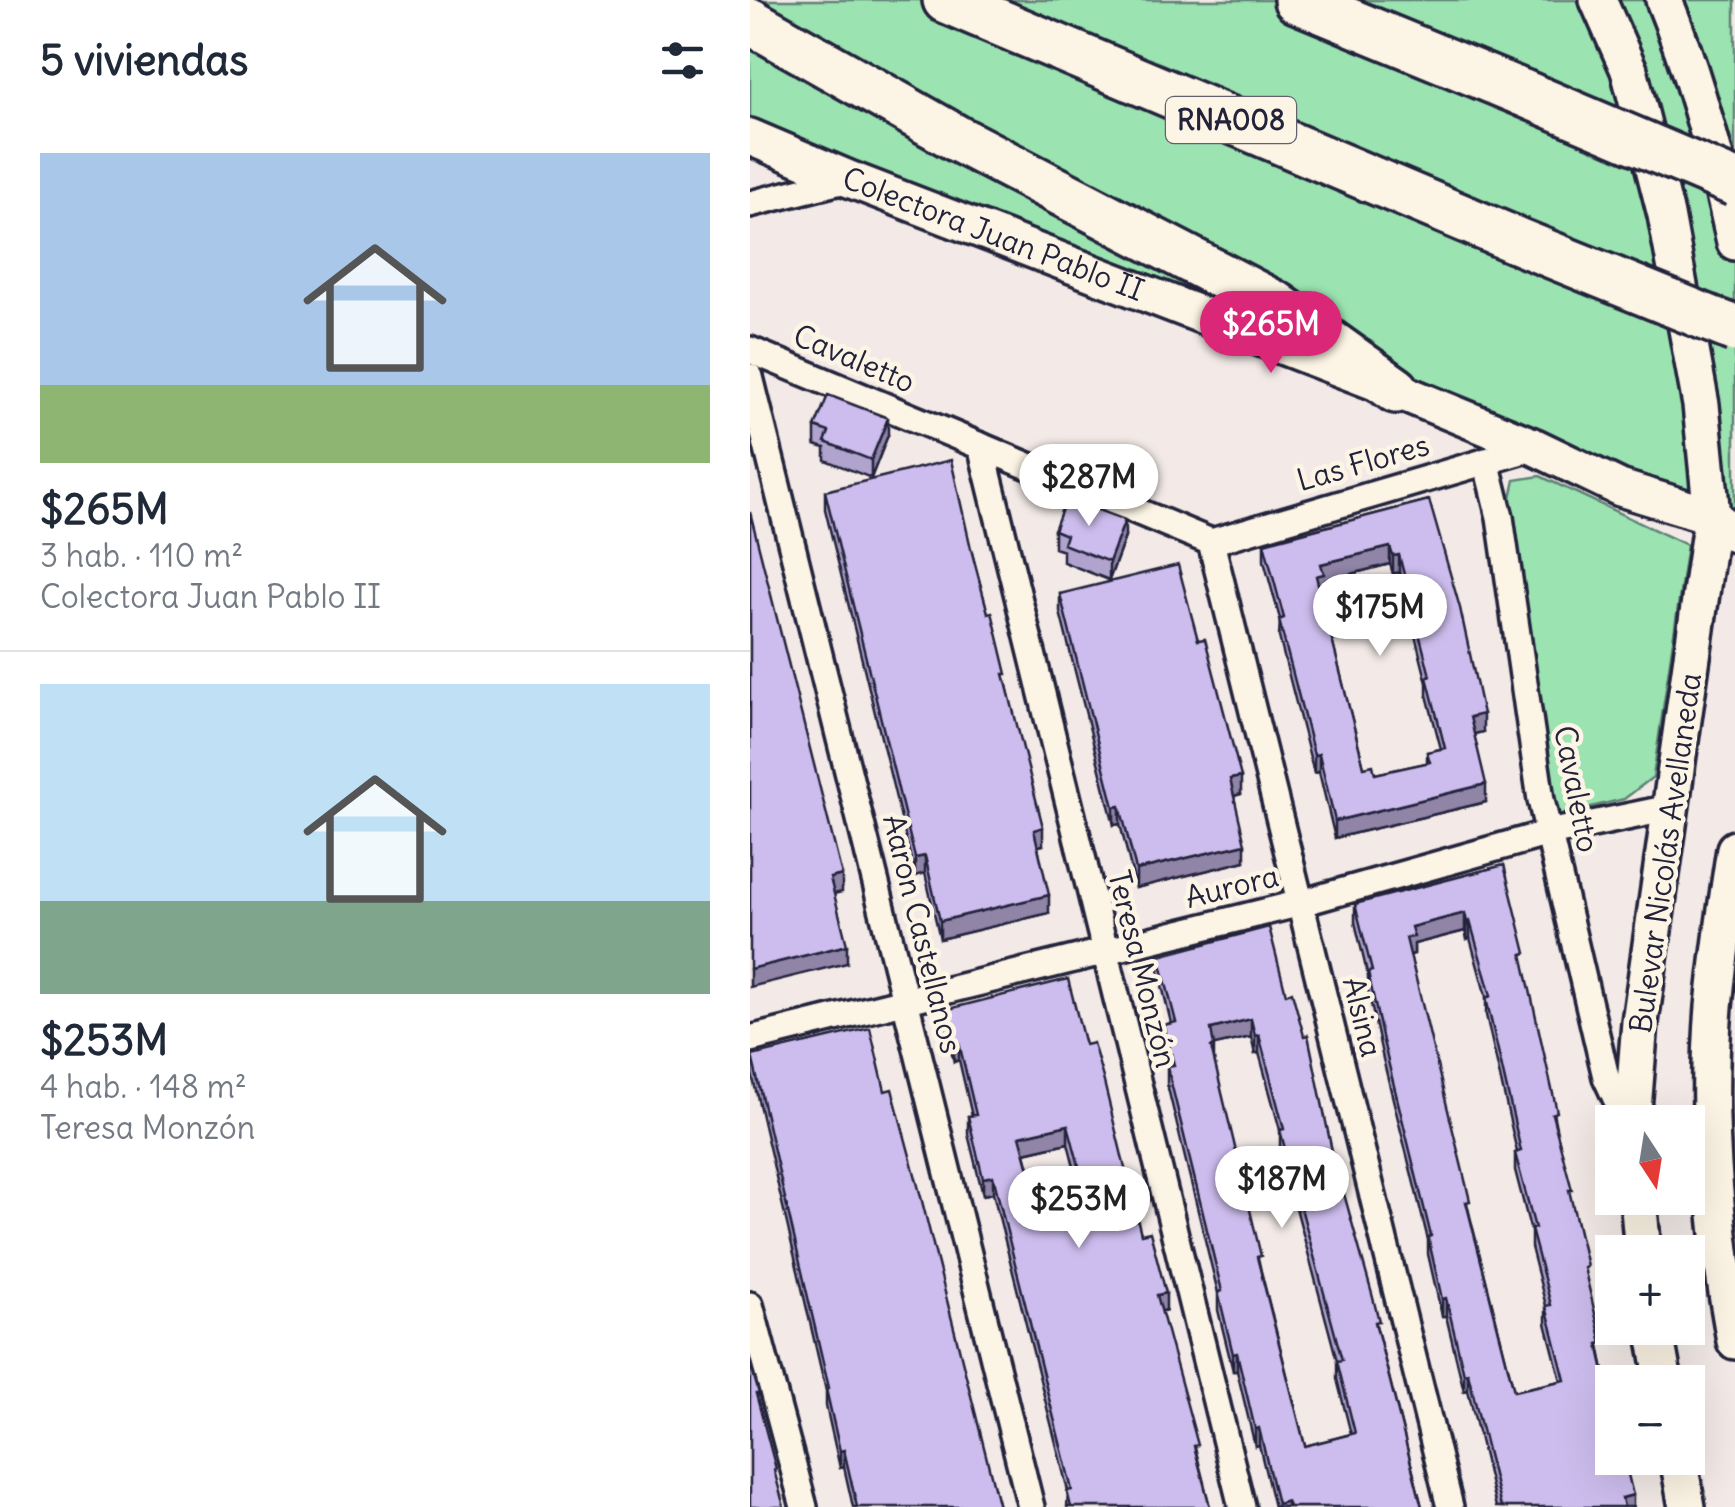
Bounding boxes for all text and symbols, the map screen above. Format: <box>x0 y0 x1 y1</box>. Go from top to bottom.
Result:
icon: filters <box>655 33 710 88</box>
text: 5 viviendas <box>40 34 248 86</box>
road number: RNA008 <box>1166 97 1296 143</box>
street label: Colectora Juan Pablo II <box>837 158 1150 309</box>
icon: home <box>285 218 465 398</box>
pin: $265M <box>1201 291 1341 376</box>
text: $265M <box>1222 303 1320 344</box>
street label: Cavaletto <box>788 316 921 401</box>
street label: Las Flores <box>1292 425 1433 499</box>
pin: $287M <box>1019 444 1159 529</box>
text: $287M <box>1041 456 1137 497</box>
text: $265M <box>40 483 169 535</box>
text: 3 hab. · 110 m² <box>40 535 243 576</box>
pin: $175M <box>1310 574 1450 659</box>
text: Colectora Juan Pablo II <box>40 576 381 617</box>
text: $175M <box>1335 586 1425 627</box>
street label: Bulevar Nicolás Avellaneda <box>1621 670 1709 1035</box>
street label: Cavaletto <box>1546 722 1608 855</box>
icon: home <box>285 749 465 929</box>
street label: Aaron Castellanos <box>875 811 971 1057</box>
street label: Aurora <box>1181 856 1282 916</box>
street label: Teresa Monzón <box>1100 866 1186 1071</box>
street label: Alsina <box>1335 973 1391 1061</box>
text: $253M <box>40 1014 168 1066</box>
text: 4 hab. · 148 m² <box>40 1066 247 1107</box>
north arrow <box>1595 1105 1705 1215</box>
map controls <box>1595 1105 1705 1475</box>
text: Teresa Monzón <box>40 1107 255 1148</box>
pin: $187M <box>1212 1146 1352 1231</box>
text: $187M <box>1237 1158 1327 1199</box>
pin: $253M <box>1009 1166 1149 1251</box>
text: $253M <box>1030 1178 1128 1219</box>
button: + <box>1595 1235 1705 1345</box>
button: − <box>1595 1365 1705 1475</box>

